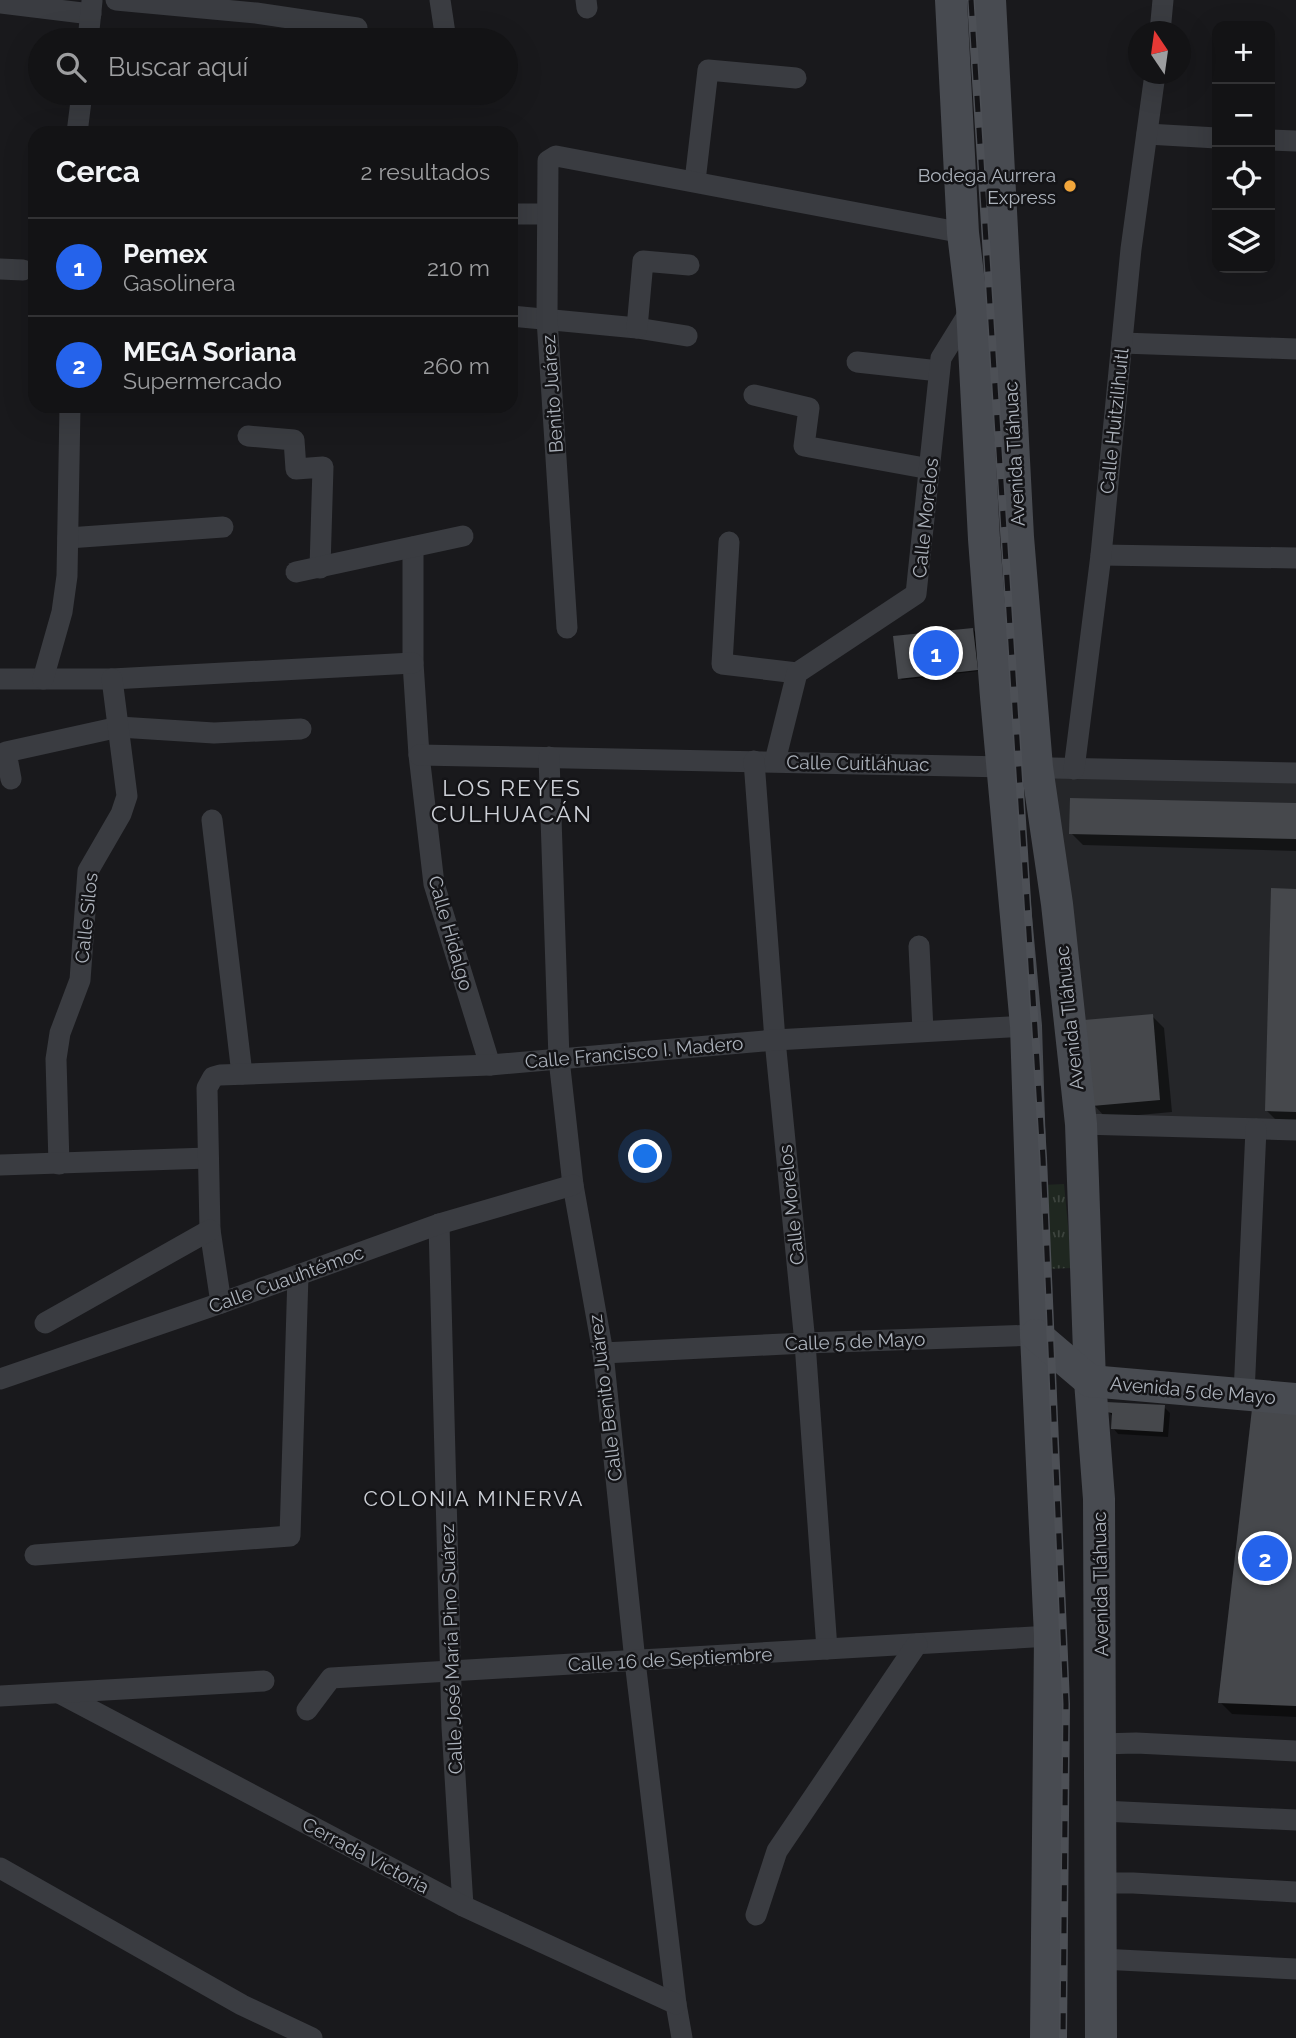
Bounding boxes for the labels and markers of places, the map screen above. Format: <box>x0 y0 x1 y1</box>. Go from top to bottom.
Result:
place label: Bodega Aurrera Express <box>918 164 1056 208</box>
marker: Bodega Aurrera Express <box>1062 178 1078 194</box>
pin: 1 <box>913 627 959 679</box>
pin: 2 <box>1242 1532 1288 1584</box>

